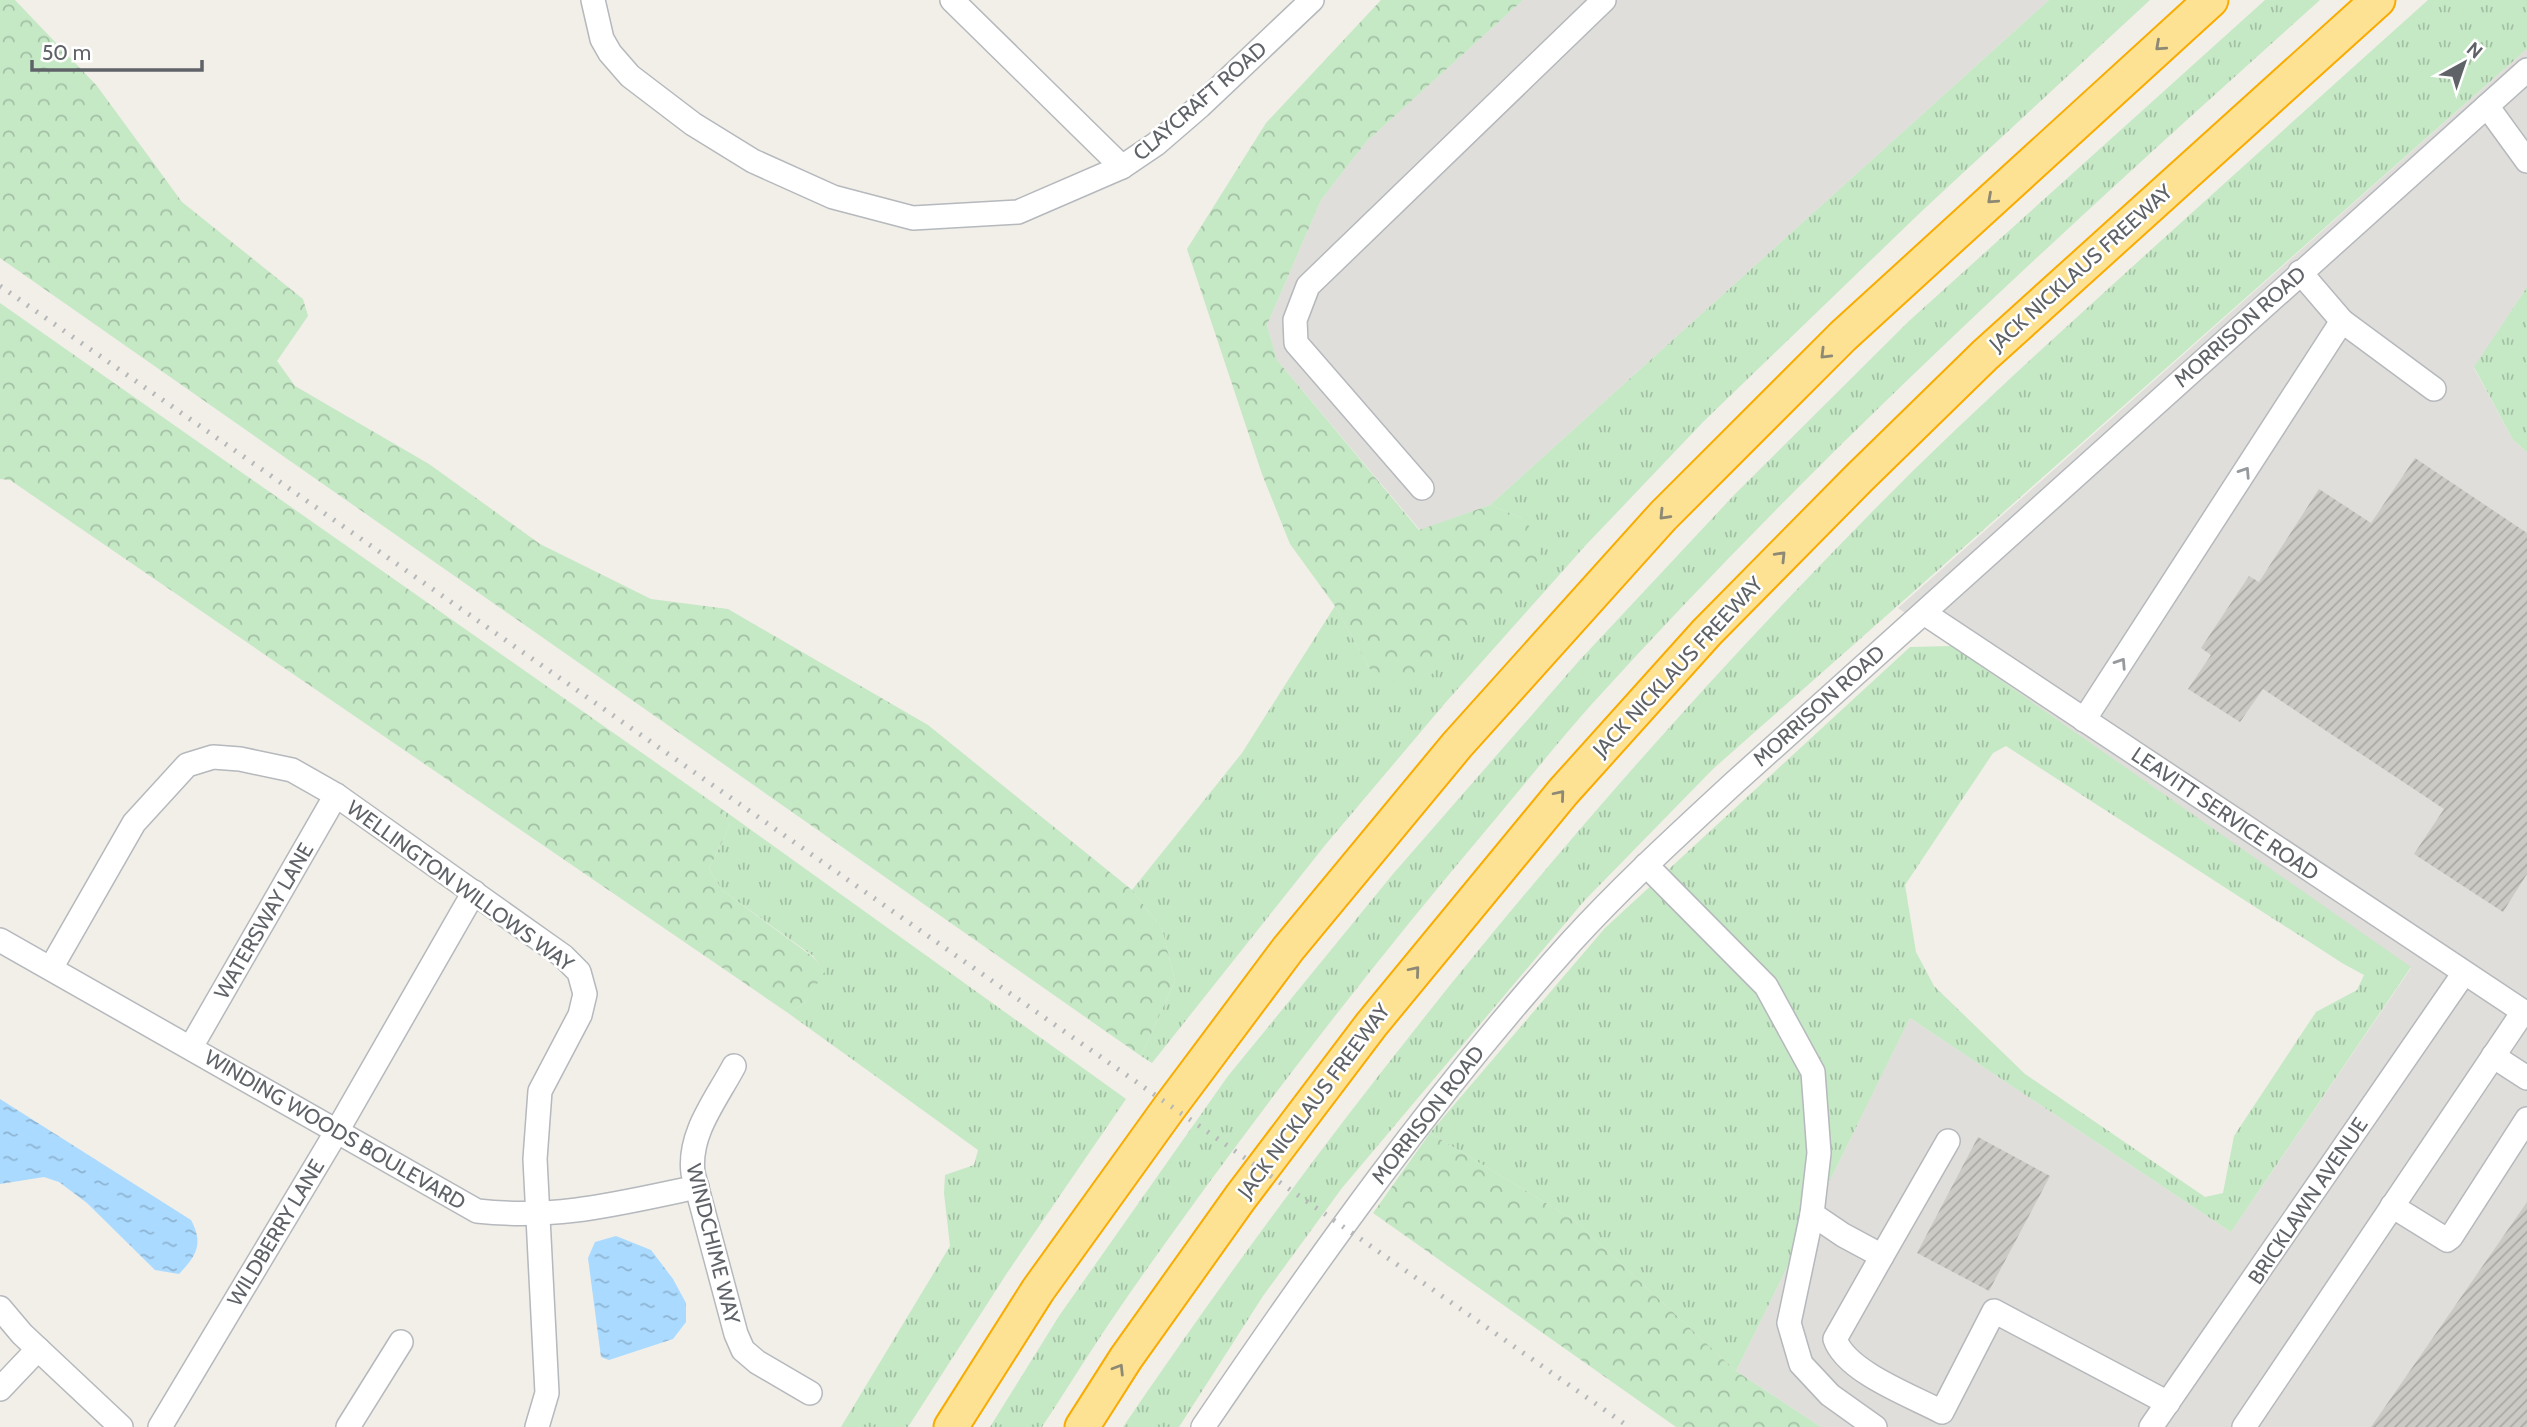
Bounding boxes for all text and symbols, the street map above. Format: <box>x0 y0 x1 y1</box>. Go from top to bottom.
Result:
scale bar <box>32 28 201 72</box>
north arrow <box>2429 28 2499 98</box>
street label: CLAYCRAFT ROAD <box>1128 36 1272 165</box>
text: N <box>2462 37 2487 63</box>
one-way arrow <box>2155 38 2168 50</box>
text: 50 m <box>42 40 91 65</box>
street label: JACK NICKLAUS FREEWAY <box>1983 178 2178 357</box>
one-way arrow <box>1987 191 2000 203</box>
street label: MORRISON ROAD <box>2169 261 2311 392</box>
one-way arrow <box>1820 345 1833 358</box>
one-way arrow <box>2237 467 2249 480</box>
one-way arrow <box>1660 506 1673 519</box>
one-way arrow <box>1772 551 1785 564</box>
street label: JACK NICKLAUS FREEWAY <box>1587 571 1768 763</box>
street label: MORRISON ROAD <box>1748 640 1890 771</box>
one-way arrow <box>2113 658 2126 671</box>
street label: LEAVITT SERVICE ROAD <box>2127 742 2323 885</box>
one-way arrow <box>1552 791 1564 804</box>
street label: WELLINGTON WILLOWS WAY <box>342 795 579 977</box>
street label: WATERSWAY LANE <box>209 838 318 1003</box>
one-way arrow <box>1407 966 1420 978</box>
street label: JACK NICKLAUS FREEWAY <box>1232 998 1396 1204</box>
street label: MORRISON ROAD <box>1366 1041 1489 1189</box>
street label: WINDING WOODS BOULEVARD <box>200 1044 470 1215</box>
street label: BRICKLAWN AVENUE <box>2243 1113 2373 1289</box>
street label: WILDBERRY LANE <box>222 1155 329 1311</box>
street label: WINDCHIME WAY <box>681 1161 746 1328</box>
one-way arrow <box>1110 1364 1123 1377</box>

